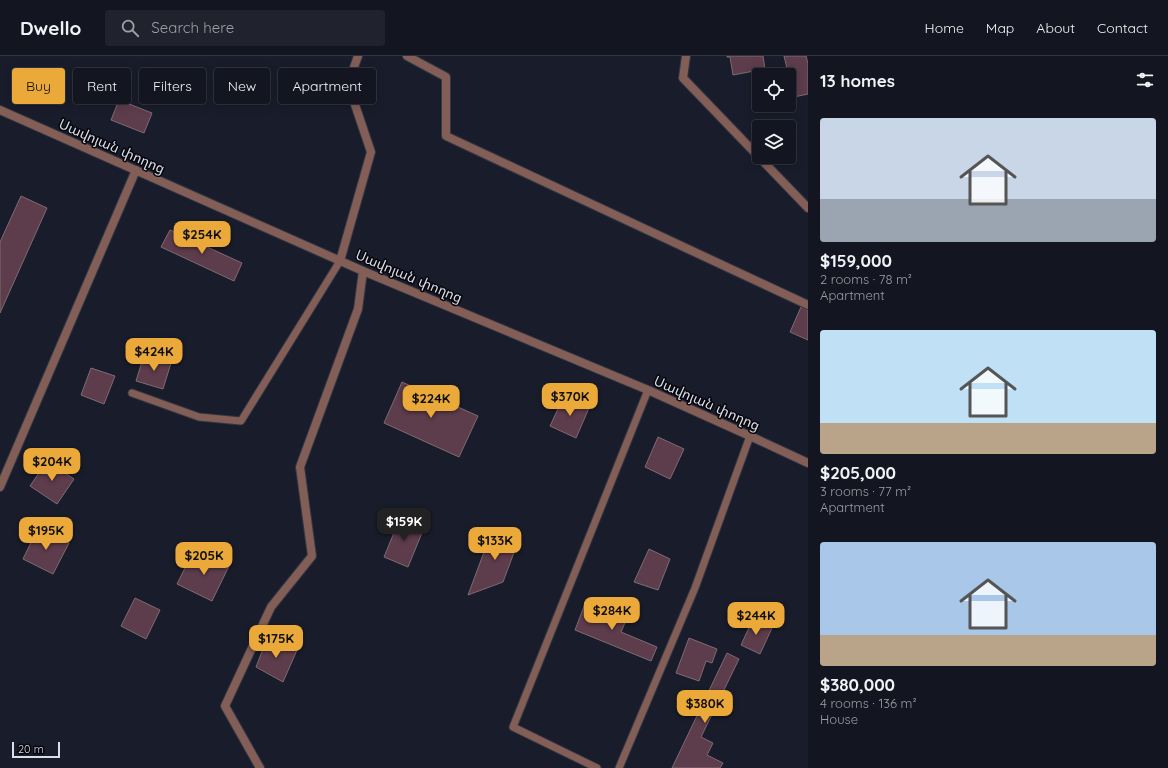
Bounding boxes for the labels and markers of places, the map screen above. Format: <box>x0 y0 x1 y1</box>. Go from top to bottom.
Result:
pin: $254K <box>174 221 230 255</box>
pin: $424K <box>126 338 182 372</box>
pin: $370K <box>542 383 598 417</box>
pin: $224K <box>403 385 459 419</box>
pin: $204K <box>24 448 80 482</box>
pin: $159K <box>376 508 432 542</box>
pin: $195K <box>18 517 74 551</box>
pin: $133K <box>467 527 523 561</box>
pin: $205K <box>176 542 232 576</box>
pin: $284K <box>584 597 640 631</box>
pin: $244K <box>728 602 784 636</box>
pin: $175K <box>248 625 304 659</box>
pin: $380K <box>677 690 733 724</box>

